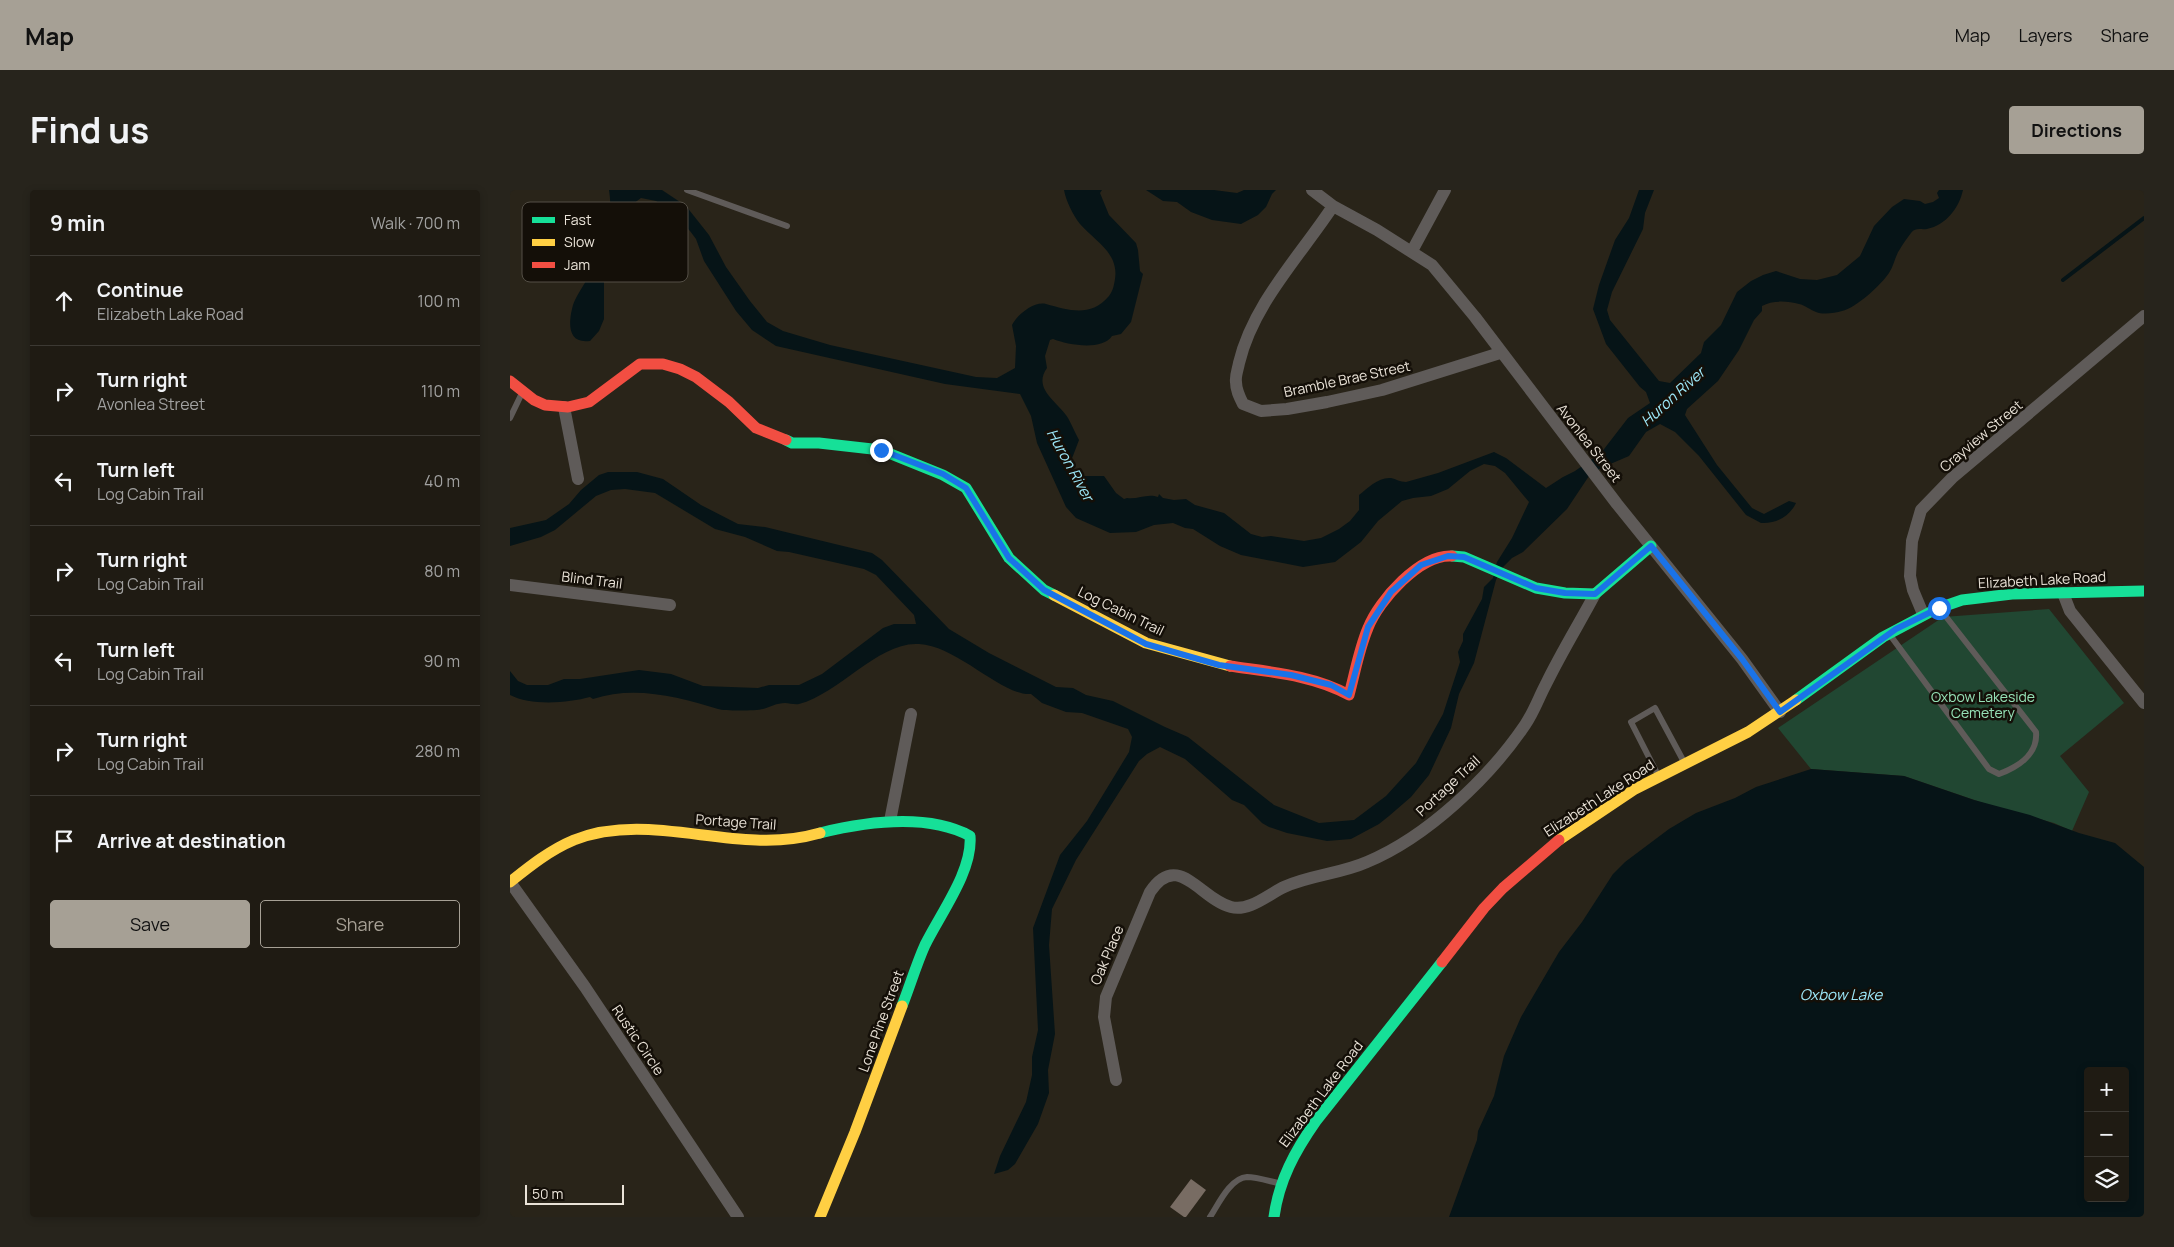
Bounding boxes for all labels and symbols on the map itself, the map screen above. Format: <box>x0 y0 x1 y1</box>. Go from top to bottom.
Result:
legend <box>522 202 688 282</box>
text: Fast <box>564 210 592 229</box>
text: Slow <box>564 232 595 251</box>
text: Jam <box>564 255 590 274</box>
street label: Bramble Brae Street <box>1282 356 1412 401</box>
water label: Huron River <box>1636 360 1711 431</box>
street label: Crayview Street <box>1935 395 2026 476</box>
street label: Avonlea Street <box>1553 400 1626 486</box>
water label: Huron River <box>1042 425 1100 507</box>
route end <box>870 439 893 462</box>
street label: Blind Trail <box>561 566 624 593</box>
street label: Elizabeth Lake Road <box>1977 567 2107 592</box>
street label: Log Cabin Trail <box>1075 581 1168 640</box>
route start <box>1928 597 1951 620</box>
park label: Oxbow Lakeside Cemetery <box>1931 687 2035 722</box>
street label: Portage Trail <box>1412 751 1484 820</box>
street label: Elizabeth Lake Road <box>1540 755 1658 841</box>
street label: Portage Trail <box>695 809 777 834</box>
street label: Oak Place <box>1086 922 1128 987</box>
street label: Lone Pine Street <box>853 967 908 1074</box>
water label: Oxbow Lake <box>1800 984 1883 1005</box>
street label: Rustic Circle <box>608 1001 669 1079</box>
street label: Elizabeth Lake Road <box>1274 1037 1367 1151</box>
scale bar <box>525 1182 624 1205</box>

